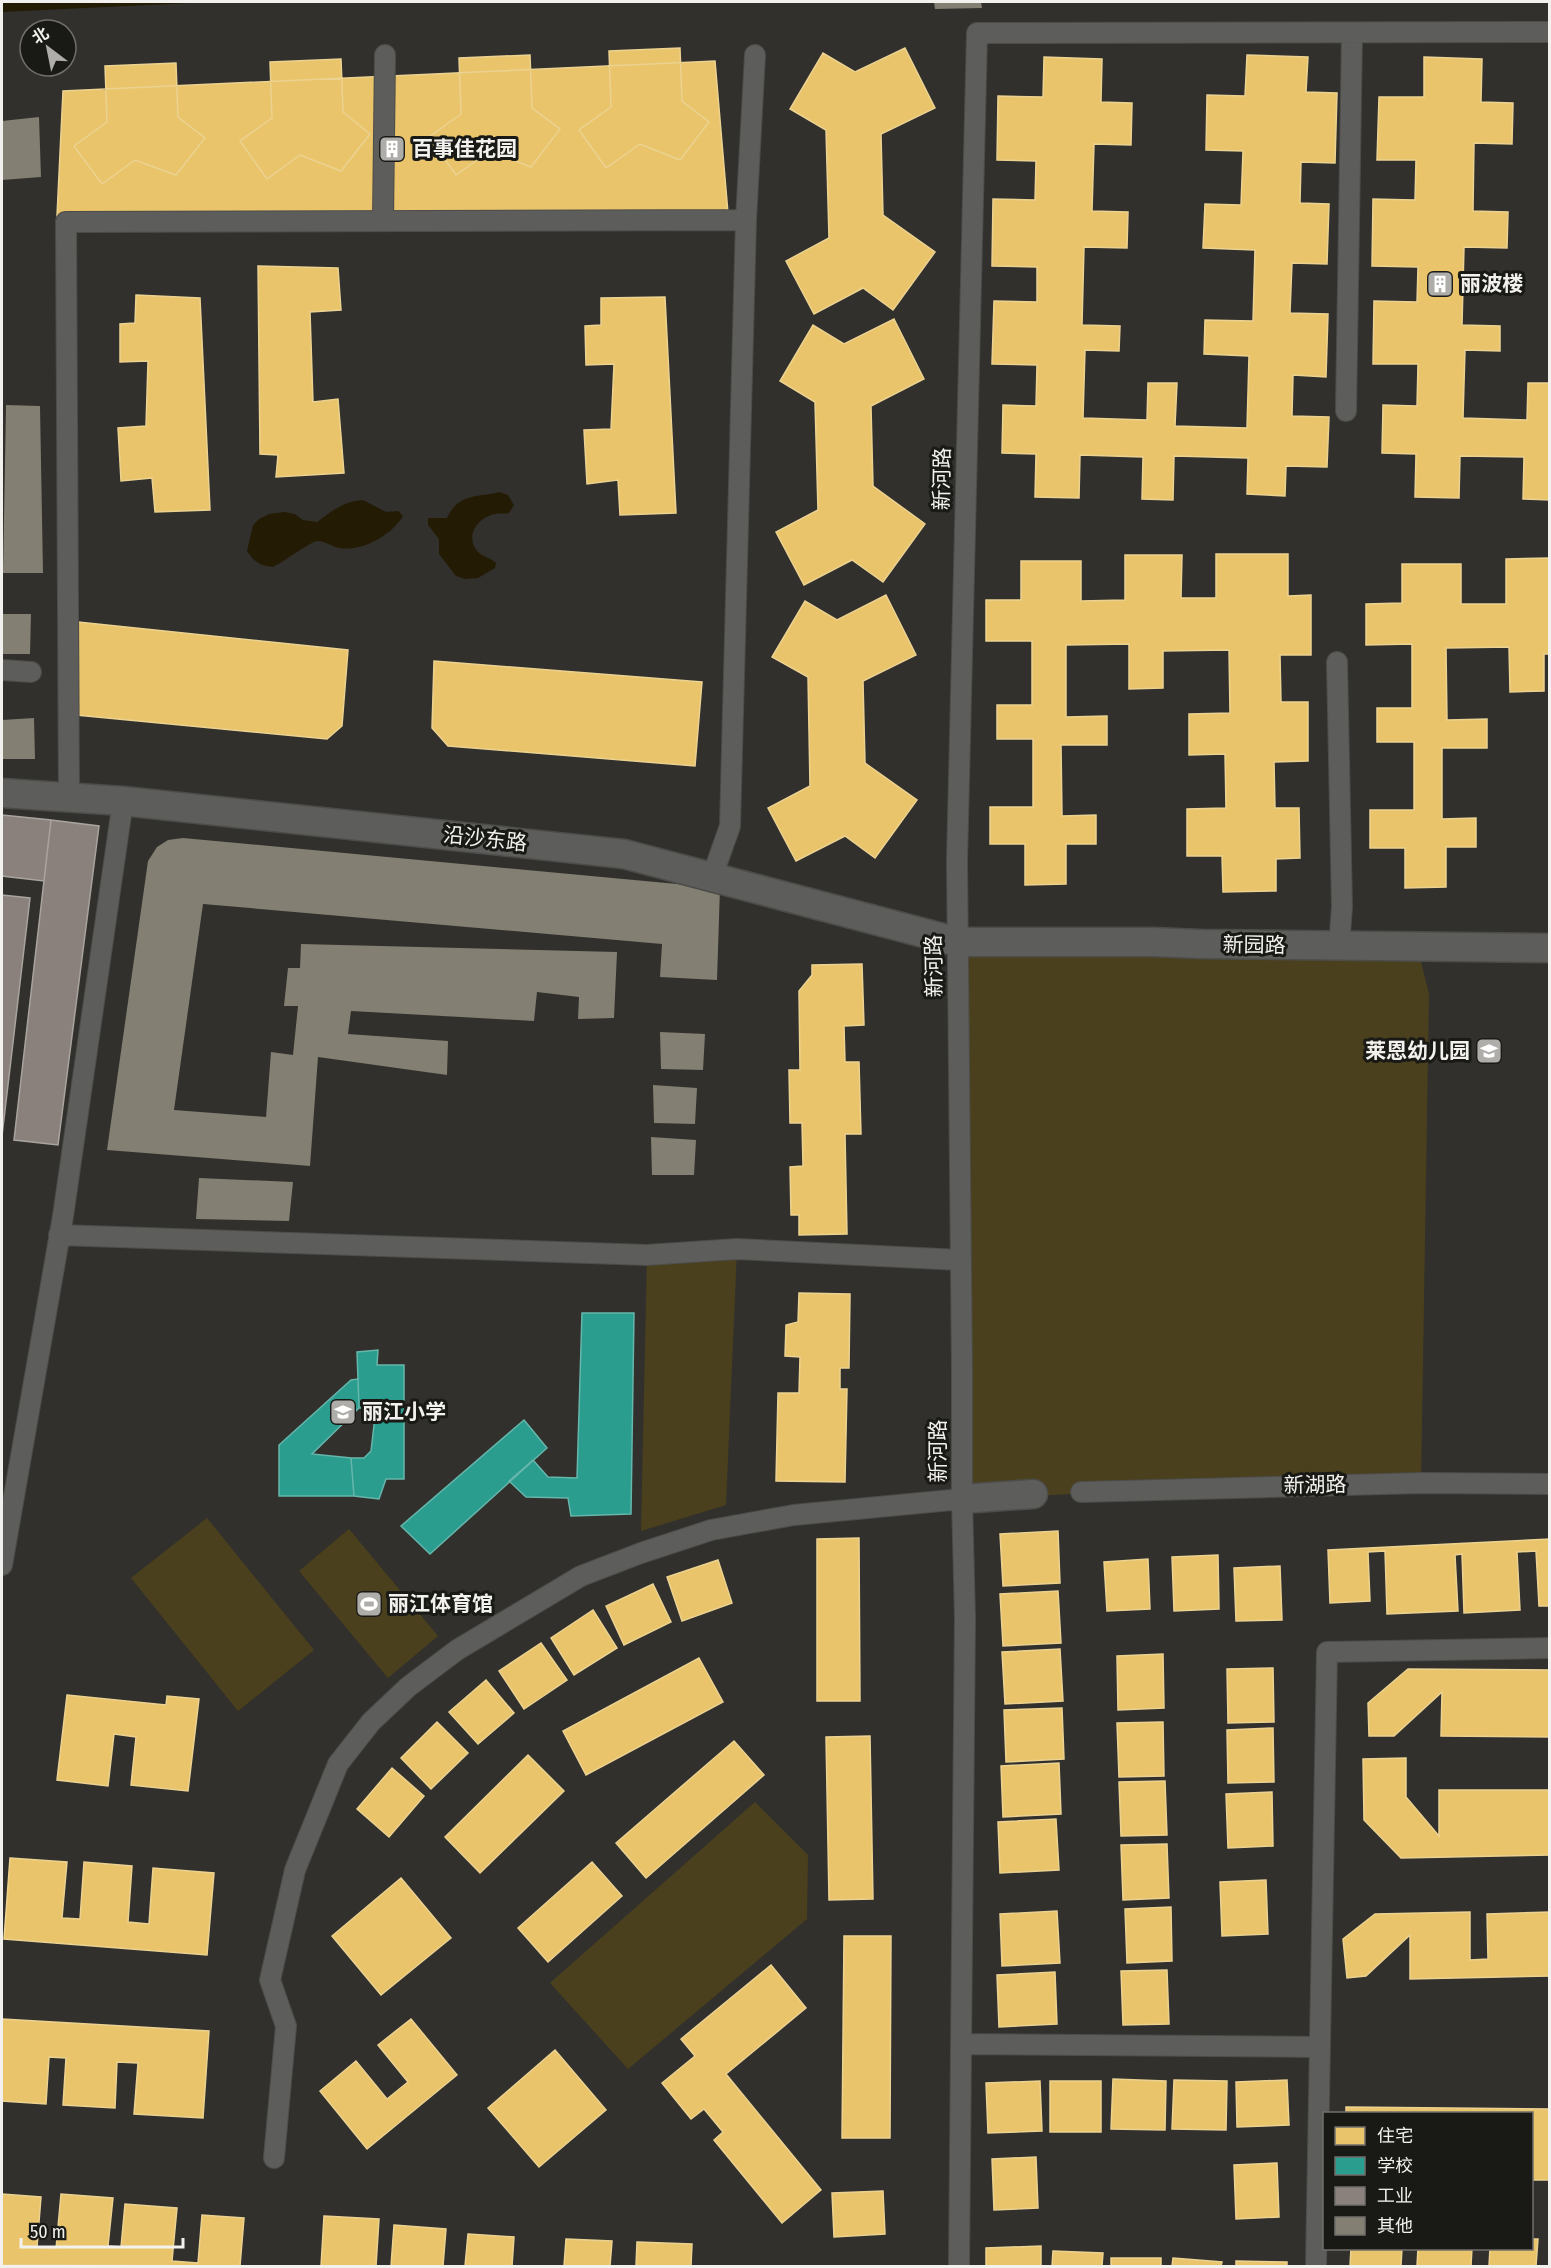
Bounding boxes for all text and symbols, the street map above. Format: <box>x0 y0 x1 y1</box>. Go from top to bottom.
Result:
north arrow <box>18 18 78 78</box>
text: 北 <box>28 23 52 48</box>
building icon: 百事佳花园 <box>377 134 407 164</box>
place label: 百事佳花园 <box>412 136 517 162</box>
building icon: 丽波楼 <box>1425 269 1455 299</box>
place label: 丽波楼 <box>1460 271 1523 297</box>
street label: 新河路 <box>928 447 956 511</box>
street label: 沿沙东路 <box>442 822 528 856</box>
street label: 新园路 <box>1222 931 1286 959</box>
street label: 新河路 <box>920 934 948 998</box>
school or university icon: 莱恩幼儿园 <box>1474 1036 1504 1066</box>
place label: 莱恩幼儿园 <box>1365 1038 1470 1064</box>
school or university icon: 丽江小学 <box>328 1397 358 1427</box>
place label: 丽江小学 <box>362 1399 446 1425</box>
street label: 新河路 <box>925 1420 951 1483</box>
street label: 新湖路 <box>1283 1471 1347 1499</box>
sports icon: 丽江体育馆 <box>354 1589 384 1619</box>
place label: 丽江体育馆 <box>388 1591 493 1617</box>
legend <box>1323 2112 1533 2250</box>
text: 住宅 <box>1377 2125 1413 2147</box>
text: 学校 <box>1377 2155 1413 2177</box>
text: 工业 <box>1377 2185 1413 2207</box>
scale bar <box>21 2211 183 2249</box>
text: 其他 <box>1377 2215 1413 2237</box>
text: 50 m <box>30 2221 66 2243</box>

